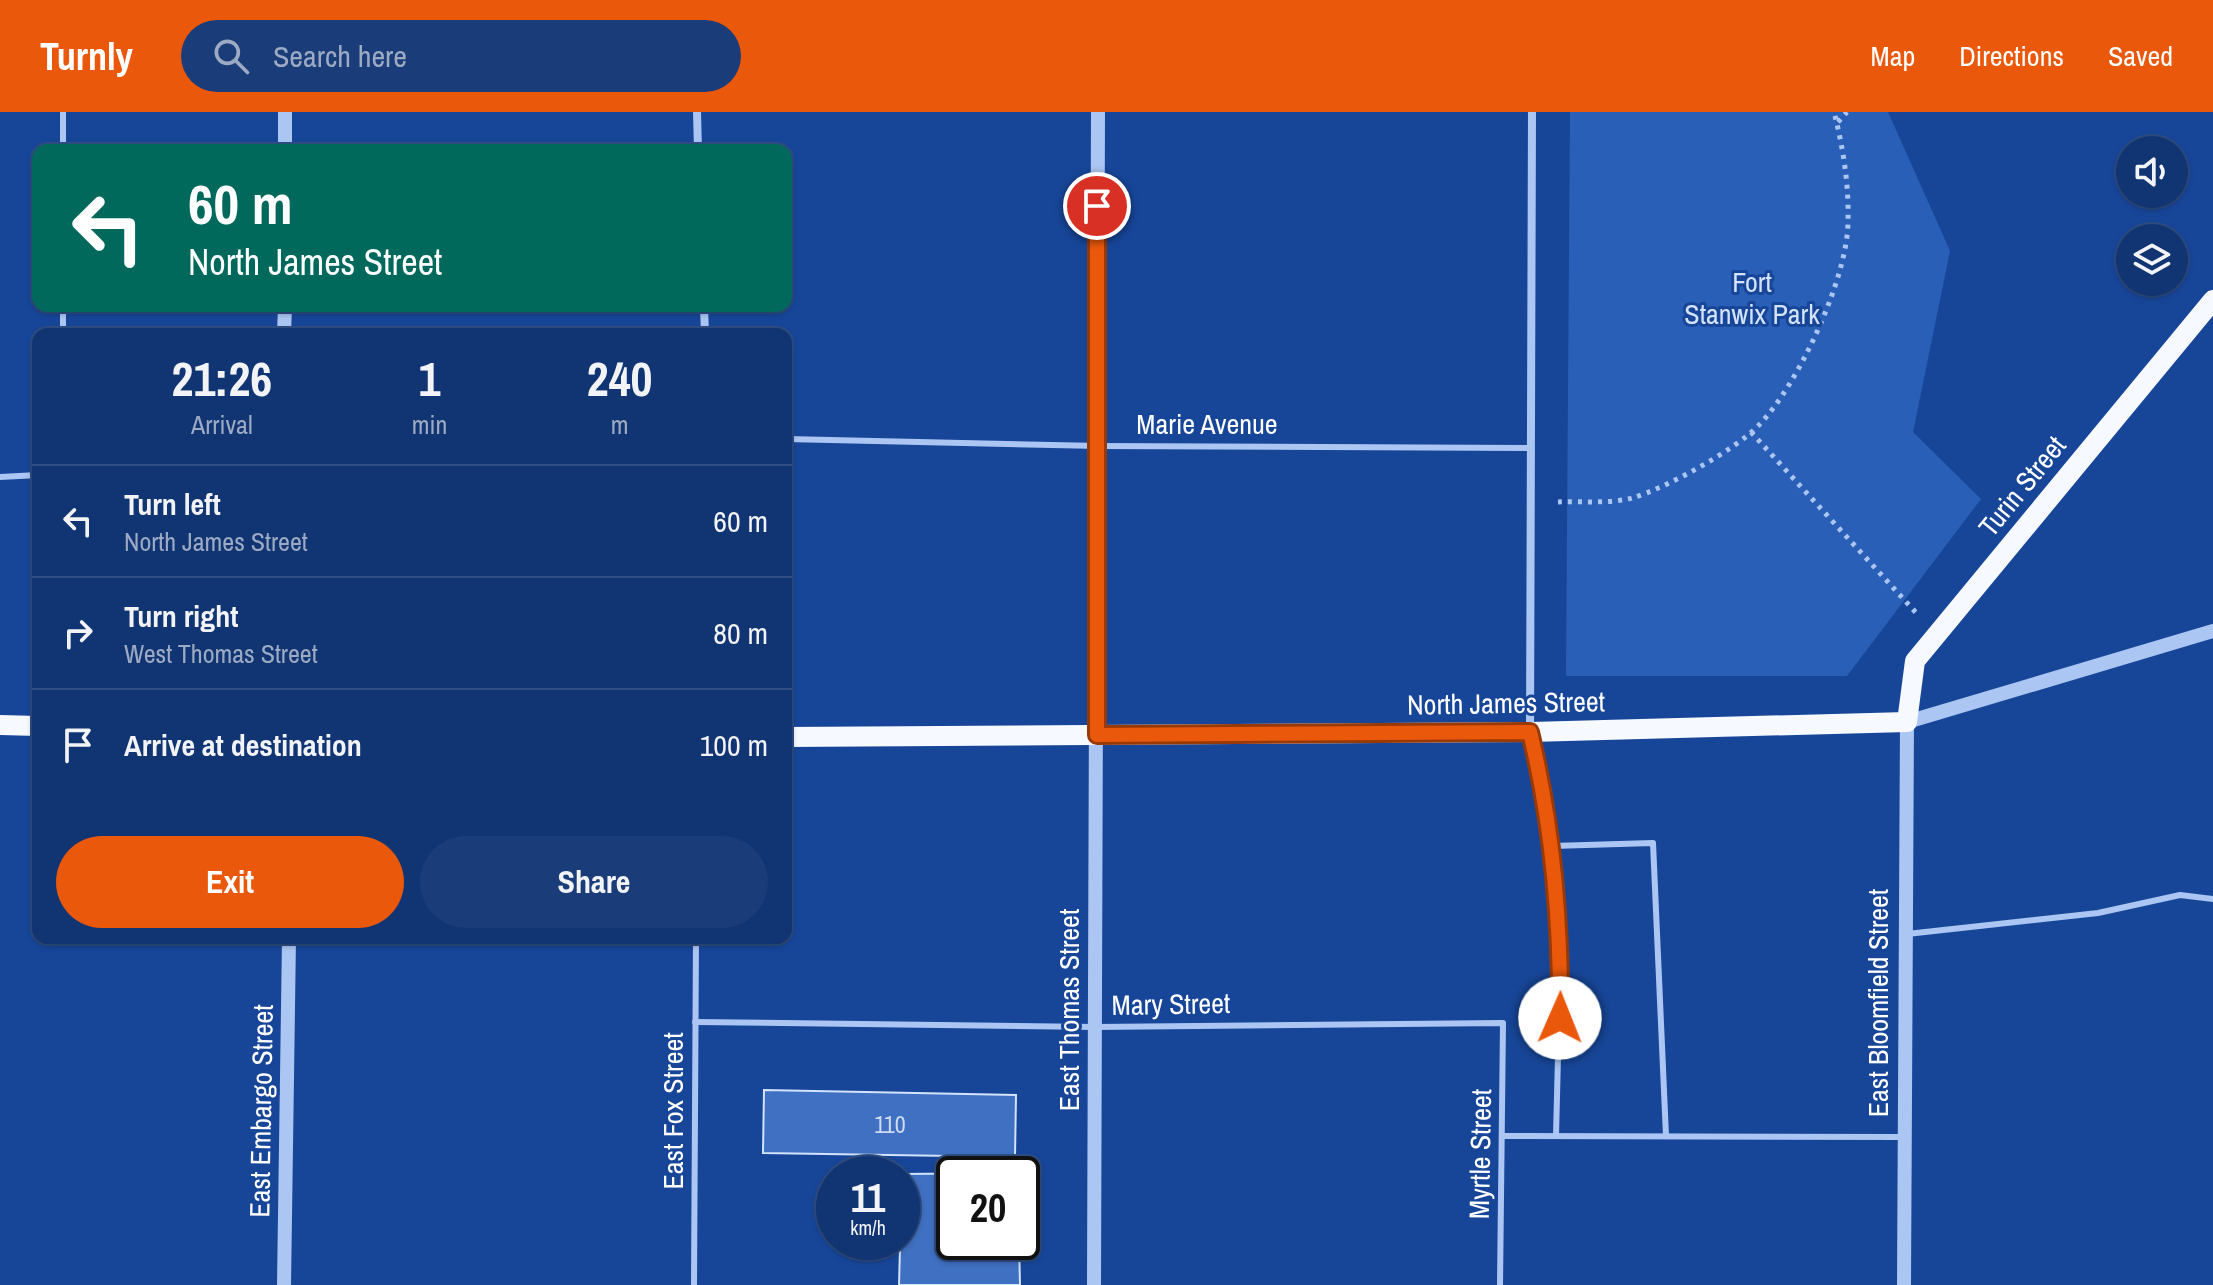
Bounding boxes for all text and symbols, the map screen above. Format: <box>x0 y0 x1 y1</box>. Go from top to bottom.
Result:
search box <box>181 20 741 92</box>
text: Turnly <box>40 31 133 82</box>
icon: search <box>209 34 253 78</box>
text: Search here <box>273 36 407 76</box>
text: Map <box>1871 37 1915 75</box>
text: Directions <box>1959 37 2064 75</box>
text: Saved <box>2108 37 2173 75</box>
map controls <box>2116 136 2188 296</box>
button: sound <box>2116 136 2188 208</box>
text: 60 m <box>188 166 293 241</box>
pin <box>1063 172 1131 240</box>
icon: left <box>56 176 160 280</box>
icon: arrive <box>1075 184 1119 228</box>
button: layers <box>2116 224 2188 296</box>
text: North James Street <box>188 238 442 286</box>
park label: Fort Stanwix Park <box>1684 263 1820 333</box>
text: 21:26 <box>172 346 272 411</box>
text: 1 <box>419 346 440 411</box>
text: 240 <box>587 346 652 411</box>
street label: Marie Avenue <box>1136 405 1278 443</box>
text: Arrival <box>191 407 253 442</box>
text: min <box>412 407 447 442</box>
text: m <box>611 407 629 442</box>
street label: Turin Street <box>1970 428 2074 544</box>
text: Turn left <box>124 484 221 524</box>
icon: left <box>56 499 100 543</box>
text: 60 m <box>713 501 768 541</box>
text: North James Street <box>124 524 308 559</box>
text: Turn right <box>124 596 238 636</box>
icon: right <box>56 611 100 655</box>
text: 80 m <box>713 613 768 653</box>
text: West Thomas Street <box>124 636 318 671</box>
street label: North James Street <box>1407 682 1605 724</box>
icon: arrive <box>56 723 100 767</box>
text: Arrive at destination <box>124 725 362 765</box>
text: 100 m <box>700 725 768 765</box>
button: Exit <box>56 836 404 928</box>
button: Share <box>420 836 768 928</box>
street label: East Bloomfield Street <box>1859 889 1897 1117</box>
street label: East Thomas Street <box>1050 909 1088 1111</box>
position arrow <box>1518 976 1602 1060</box>
street label: Mary Street <box>1111 984 1231 1024</box>
street label: East Embargo Street <box>240 1004 282 1218</box>
street label: East Fox Street <box>654 1032 692 1190</box>
street label: Myrtle Street <box>1460 1089 1500 1219</box>
house number: 110 <box>874 1108 906 1140</box>
speed limit sign: 20 <box>936 1156 1040 1260</box>
text: 11 <box>851 1171 885 1224</box>
text: km/h <box>850 1214 886 1241</box>

